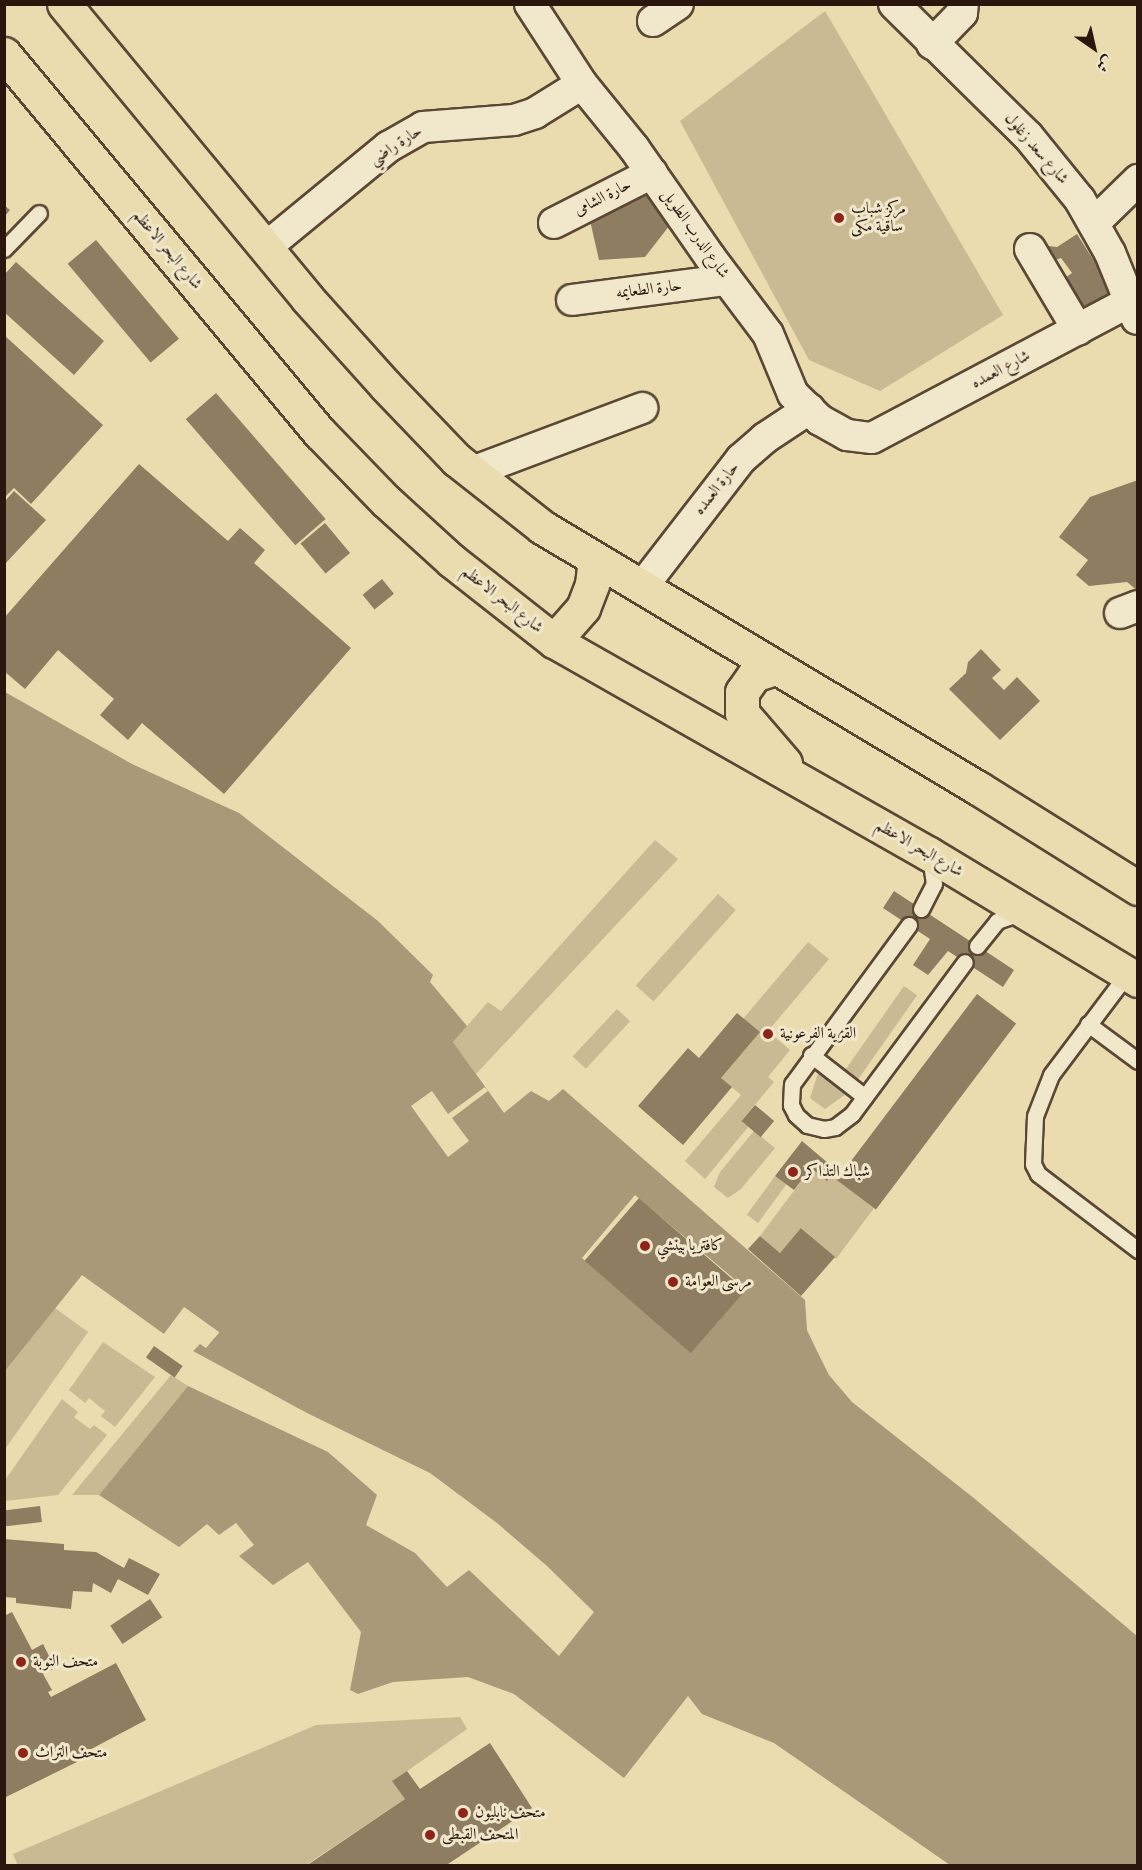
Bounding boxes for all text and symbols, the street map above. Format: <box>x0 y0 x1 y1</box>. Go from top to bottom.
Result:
north arrow <box>1064 18 1124 78</box>
text: ش <box>1091 49 1117 76</box>
street label: شارع سعد زغلول <box>1000 109 1072 189</box>
street label: حارة راضي <box>366 122 426 170</box>
street label: حارة الشامى <box>571 175 635 221</box>
street label: شارع الدرب الطويل <box>657 186 733 282</box>
place label: مركز شباب ساقية مكى <box>851 199 906 237</box>
street label: شارع البحر الاعظم <box>128 206 206 294</box>
marker: مركز شباب ساقية مكى <box>832 211 846 225</box>
street label: حارة الطعايمه <box>615 276 683 304</box>
street label: شارع العمده <box>968 347 1034 393</box>
street label: حارة العمده <box>690 459 744 519</box>
street label: شارع البحر الاعظم <box>457 562 547 638</box>
street label: شارع البحر الاعظم <box>872 816 966 882</box>
place label: القرية الفرعونية <box>780 1024 856 1044</box>
marker: القرية الفرعونية <box>761 1027 775 1041</box>
place label: شباك التذاكر <box>805 1162 870 1182</box>
marker: شباك التذاكر <box>786 1165 800 1179</box>
place label: كافتريا بينشي <box>657 1236 723 1256</box>
marker: كافتريا بينشي <box>638 1239 652 1253</box>
place label: مرسى العوامة <box>685 1272 752 1292</box>
marker: مرسى العوامة <box>666 1275 680 1289</box>
place label: متحف النوبة <box>33 1652 98 1672</box>
marker: متحف النوبة <box>14 1655 28 1669</box>
place label: متحف التراث <box>35 1743 108 1763</box>
marker: متحف التراث <box>16 1746 30 1760</box>
place label: متحف نابليون <box>475 1803 546 1823</box>
marker: متحف نابليون <box>456 1806 470 1820</box>
place label: المتحف القبطى <box>442 1825 518 1845</box>
marker: المتحف القبطى <box>423 1828 437 1842</box>

